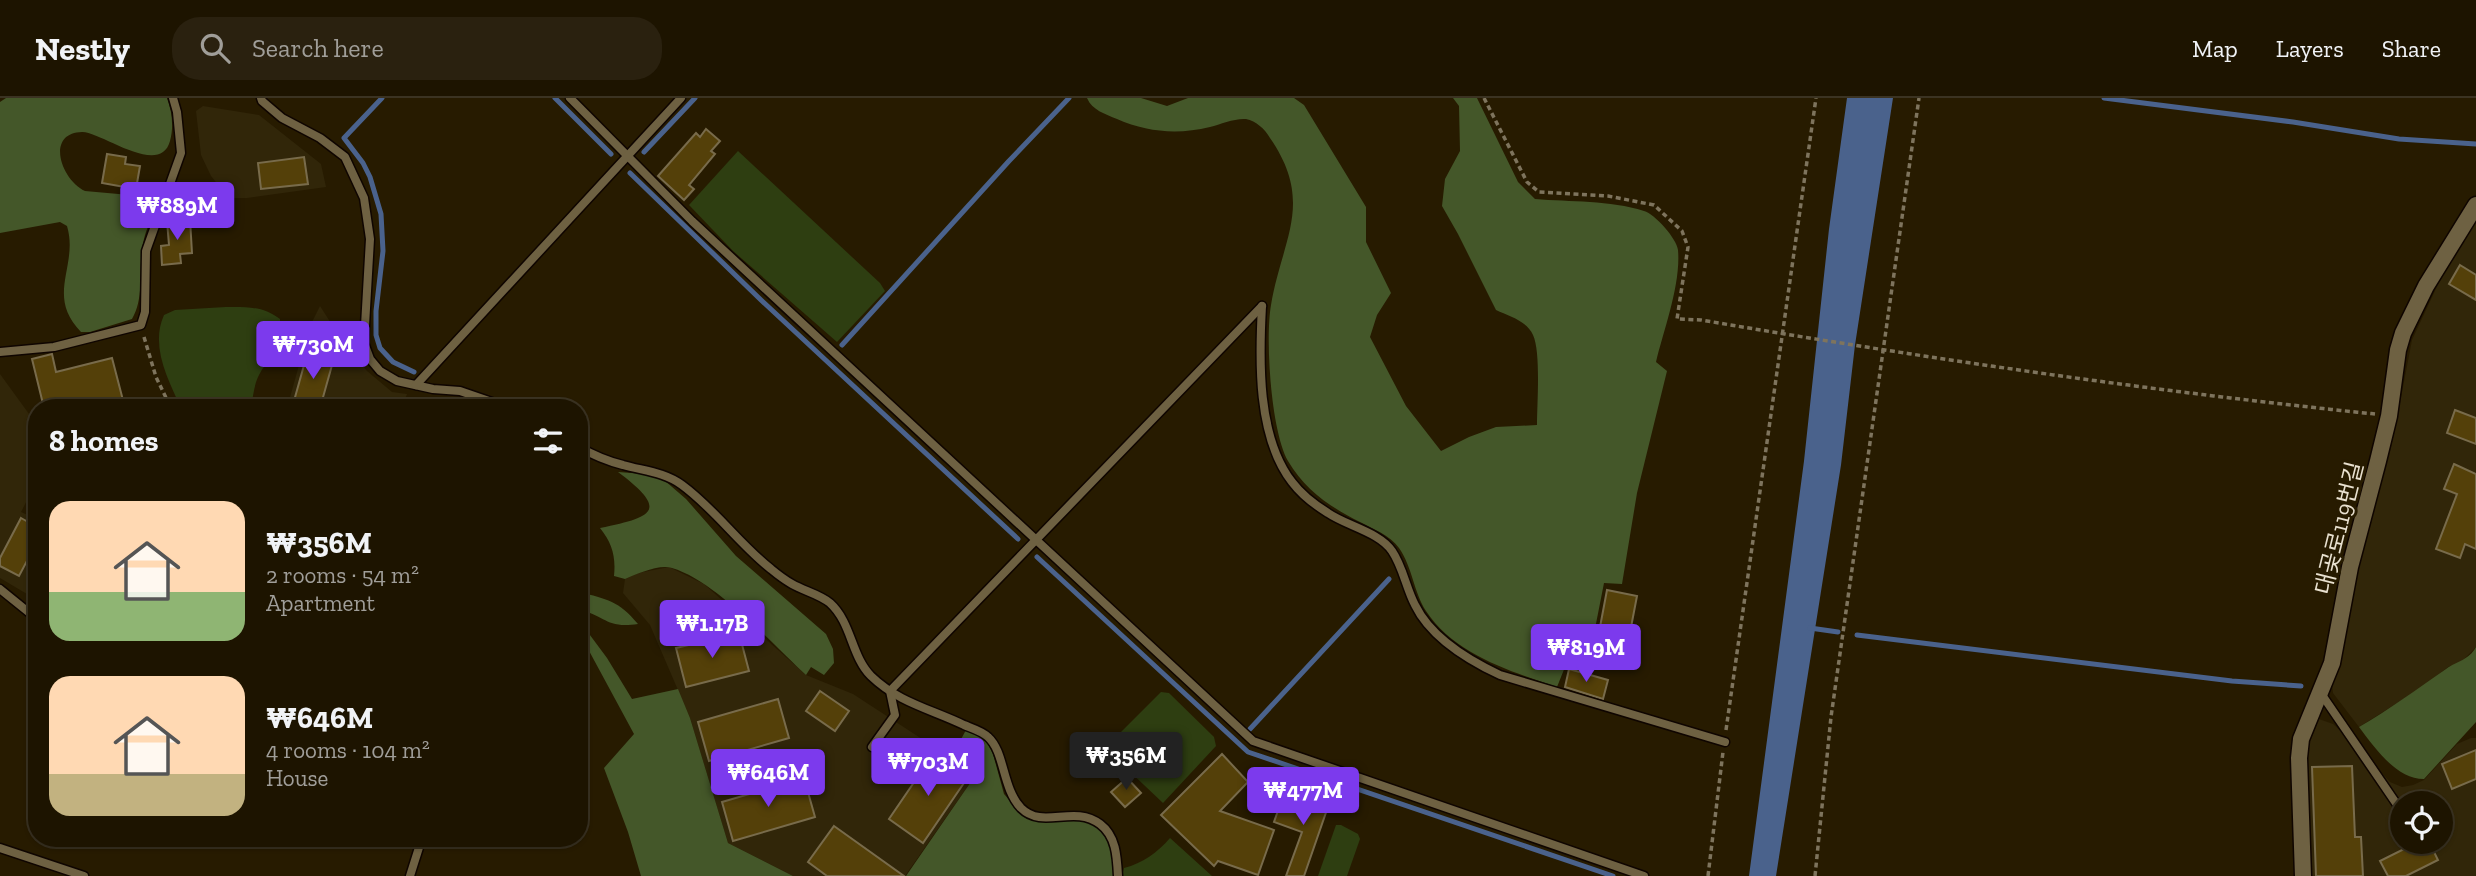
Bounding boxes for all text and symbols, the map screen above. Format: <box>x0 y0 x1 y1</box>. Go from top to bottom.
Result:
search box <box>172 17 662 80</box>
text: Nestly <box>35 29 130 68</box>
icon: search <box>196 29 234 67</box>
text: Search here <box>252 32 384 64</box>
text: Map <box>2192 34 2238 63</box>
text: Layers <box>2276 34 2344 63</box>
text: Share <box>2382 34 2441 63</box>
pin: ₩889M <box>128 183 226 242</box>
text: ₩889M <box>136 191 218 219</box>
pin: ₩730M <box>264 322 362 381</box>
text: ₩730M <box>272 330 354 358</box>
icon: filters <box>529 422 567 460</box>
text: 8 homes <box>49 423 158 459</box>
street label: 대곶로119번길 <box>2309 459 2369 597</box>
text: ₩356M <box>266 525 372 561</box>
icon: home <box>105 529 189 613</box>
text: 2 rooms · 54 m² <box>266 561 419 589</box>
text: Apartment <box>266 589 375 617</box>
pin: ₩1.17B <box>655 601 769 660</box>
text: ₩1.17B <box>676 609 748 637</box>
pin: ₩819M <box>1537 624 1635 684</box>
text: ₩819M <box>1547 633 1625 661</box>
text: ₩646M <box>266 700 373 736</box>
icon: home <box>105 704 189 788</box>
pin: ₩356M <box>1077 732 1175 792</box>
text: 4 rooms · 104 m² <box>266 736 430 764</box>
pin: ₩703M <box>879 738 977 798</box>
text: ₩356M <box>1086 741 1166 769</box>
text: ₩703M <box>887 747 969 775</box>
pin: ₩646M <box>719 750 817 809</box>
text: ₩646M <box>727 758 809 786</box>
text: House <box>266 764 328 792</box>
pin: ₩477M <box>1254 768 1352 827</box>
text: ₩477M <box>1263 776 1343 804</box>
map controls <box>2390 791 2453 854</box>
button: locate <box>2390 791 2453 854</box>

